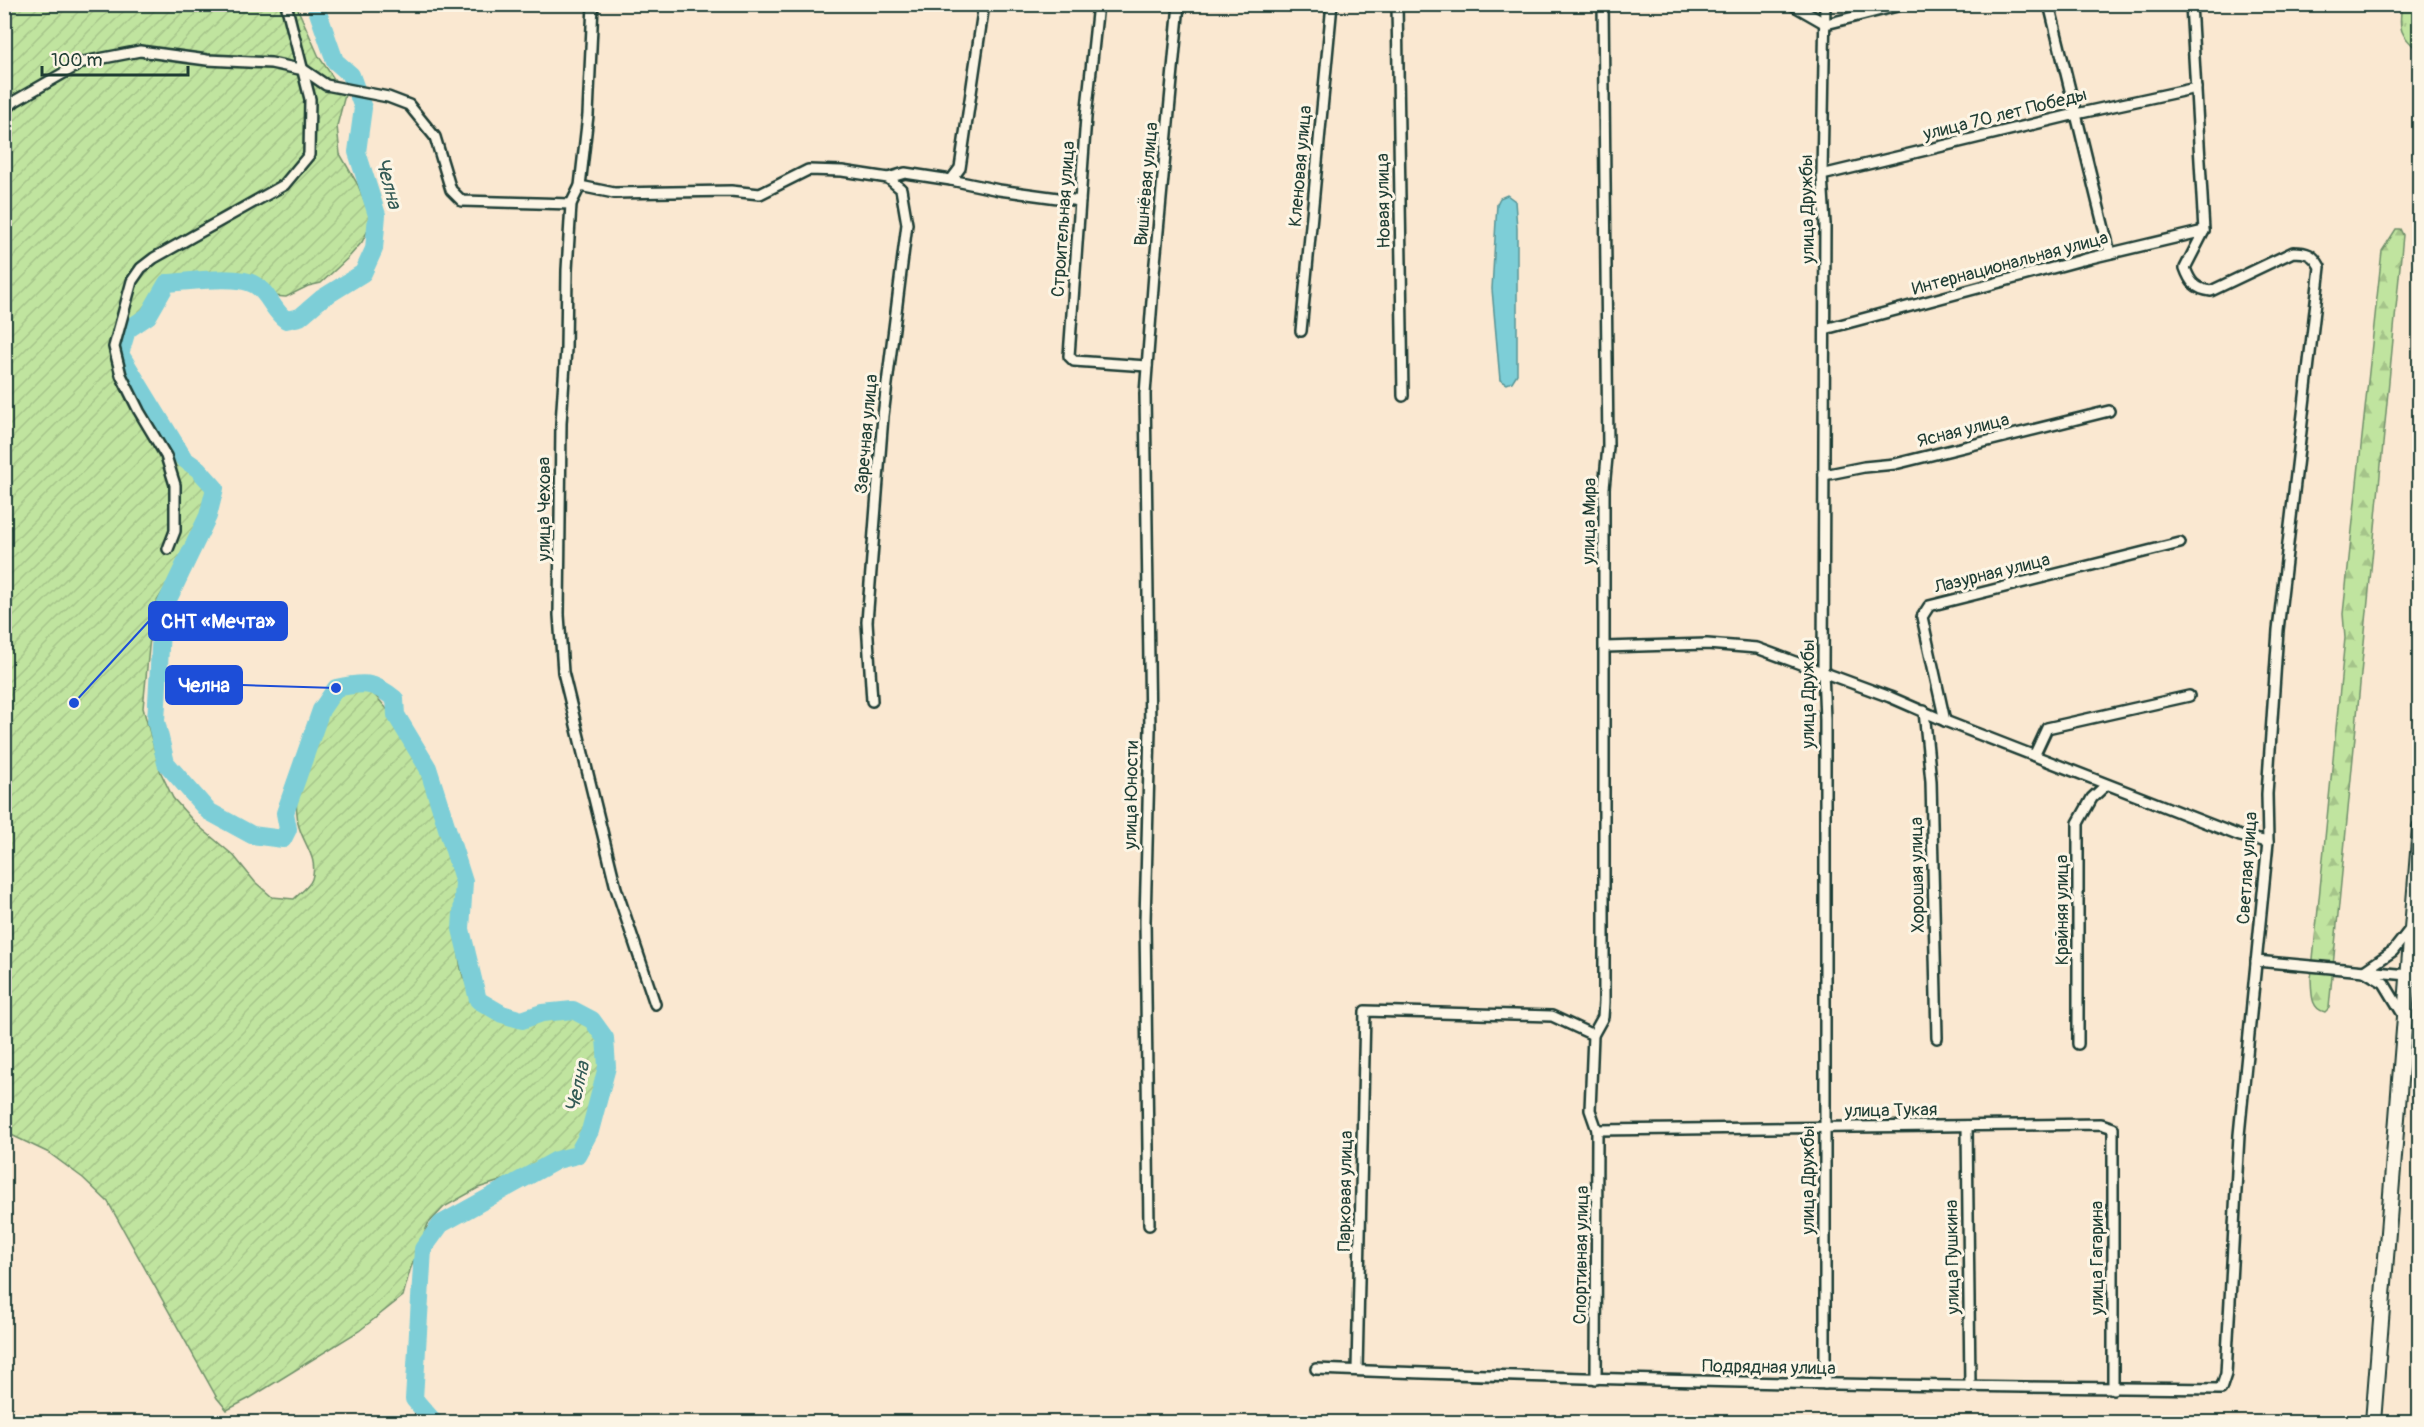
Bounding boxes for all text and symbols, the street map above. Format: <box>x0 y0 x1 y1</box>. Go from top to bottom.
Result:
scale bar <box>42 39 188 77</box>
text: 100 m <box>51 49 103 72</box>
street label: улица 70 лет Победы <box>1920 83 2089 146</box>
street label: Кленовая улица <box>1284 104 1317 228</box>
street label: Вишнёвая улица <box>1130 121 1163 247</box>
street label: Строительная улица <box>1047 140 1080 298</box>
street label: Новая улица <box>1371 153 1396 249</box>
street label: улица Дружбы <box>1795 154 1820 265</box>
water label: Челна <box>370 155 408 213</box>
street label: Интернациональная улица <box>1910 226 2111 301</box>
street label: Заречная улица <box>850 373 883 495</box>
street label: Ясная улица <box>1915 408 2012 453</box>
street label: улица Чехова <box>533 457 556 562</box>
street label: улица Мира <box>1577 478 1602 565</box>
street label: Лазурная улица <box>1931 548 2052 599</box>
callout: СНТ «Мечта» <box>149 602 287 640</box>
text: СНТ «Мечта» <box>161 609 276 634</box>
street label: улица Дружбы <box>1797 639 1820 750</box>
callout: Челна <box>166 666 242 704</box>
text: Челна <box>178 673 230 698</box>
street label: улица Юности <box>1119 740 1144 851</box>
street label: Светлая улица <box>2232 811 2263 925</box>
street label: Хорошая улица <box>1905 817 1930 933</box>
street label: Крайняя улица <box>2051 855 2074 965</box>
water label: Челна <box>559 1057 596 1115</box>
street label: улица Тукая <box>1844 1098 1937 1123</box>
street label: улица Дружбы <box>1797 1125 1820 1236</box>
street label: Парковая улица <box>1333 1130 1358 1252</box>
street label: Спортивная улица <box>1569 1185 1594 1325</box>
street label: улица Пушкина <box>1940 1199 1965 1315</box>
street label: улица Гагарина <box>2086 1201 2109 1316</box>
street label: Подрядная улица <box>1702 1355 1836 1380</box>

